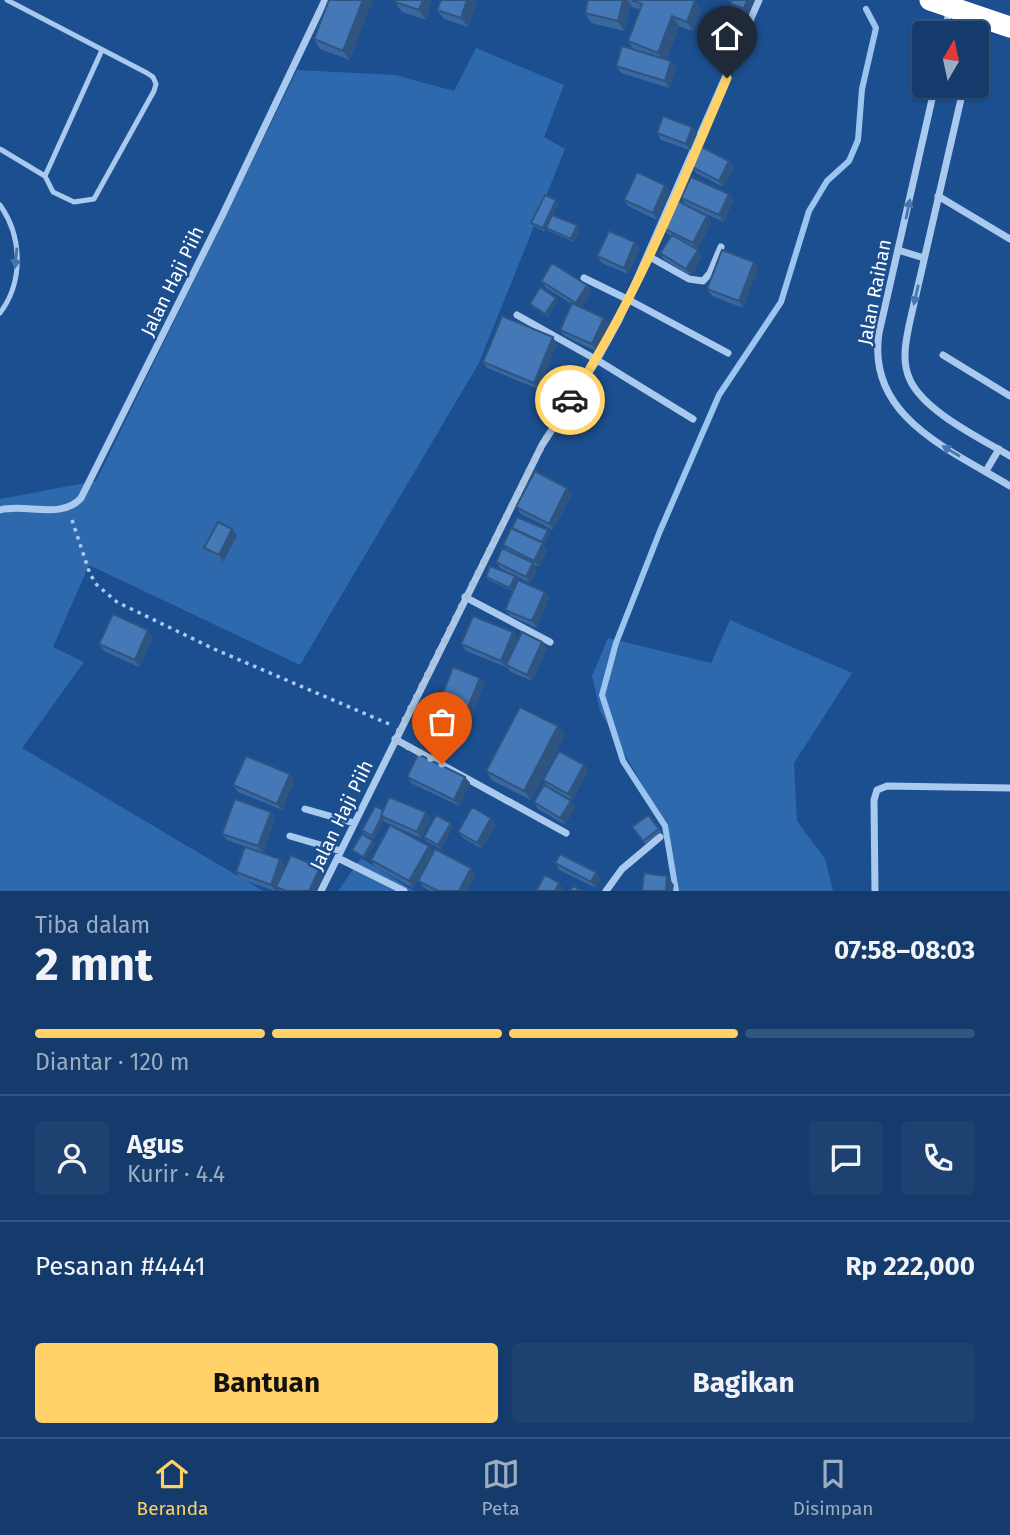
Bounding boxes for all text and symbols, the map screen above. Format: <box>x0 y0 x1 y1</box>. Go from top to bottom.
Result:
pin <box>697 6 757 78</box>
icon: home <box>708 17 746 55</box>
north arrow <box>912 21 989 98</box>
map controls <box>912 21 989 98</box>
one-way arrow <box>902 198 913 220</box>
street label: Jalan Haji Piih <box>136 222 209 340</box>
street label: Jalan Raihan <box>853 237 896 347</box>
one-way arrow <box>10 247 21 269</box>
one-way arrow <box>910 284 921 306</box>
courier <box>535 365 605 435</box>
icon: car <box>551 381 589 419</box>
one-way arrow <box>942 444 961 457</box>
pin <box>412 692 472 764</box>
icon: bag <box>423 703 461 741</box>
street label: Jalan Haji Piih <box>305 756 378 874</box>
text: Tiba dalam <box>35 911 150 939</box>
text: 07:58–08:03 <box>834 935 975 966</box>
text: 2 mnt <box>35 937 153 992</box>
text: Diantar · 120 m <box>35 1048 190 1076</box>
button: person <box>35 1121 109 1195</box>
button: chat <box>809 1121 883 1195</box>
button: phone <box>901 1121 975 1195</box>
text: Agus <box>127 1129 184 1160</box>
text: Kurir · 4.4 <box>127 1160 225 1188</box>
text: Pesanan #4441 <box>35 1251 206 1282</box>
text: Rp 222,000 <box>845 1251 975 1282</box>
button: Bantuan <box>35 1343 498 1423</box>
button: Bagikan <box>512 1343 975 1423</box>
tab: Beranda <box>137 1455 208 1520</box>
tab: Peta <box>482 1455 520 1520</box>
tab: Disimpan <box>793 1455 873 1520</box>

